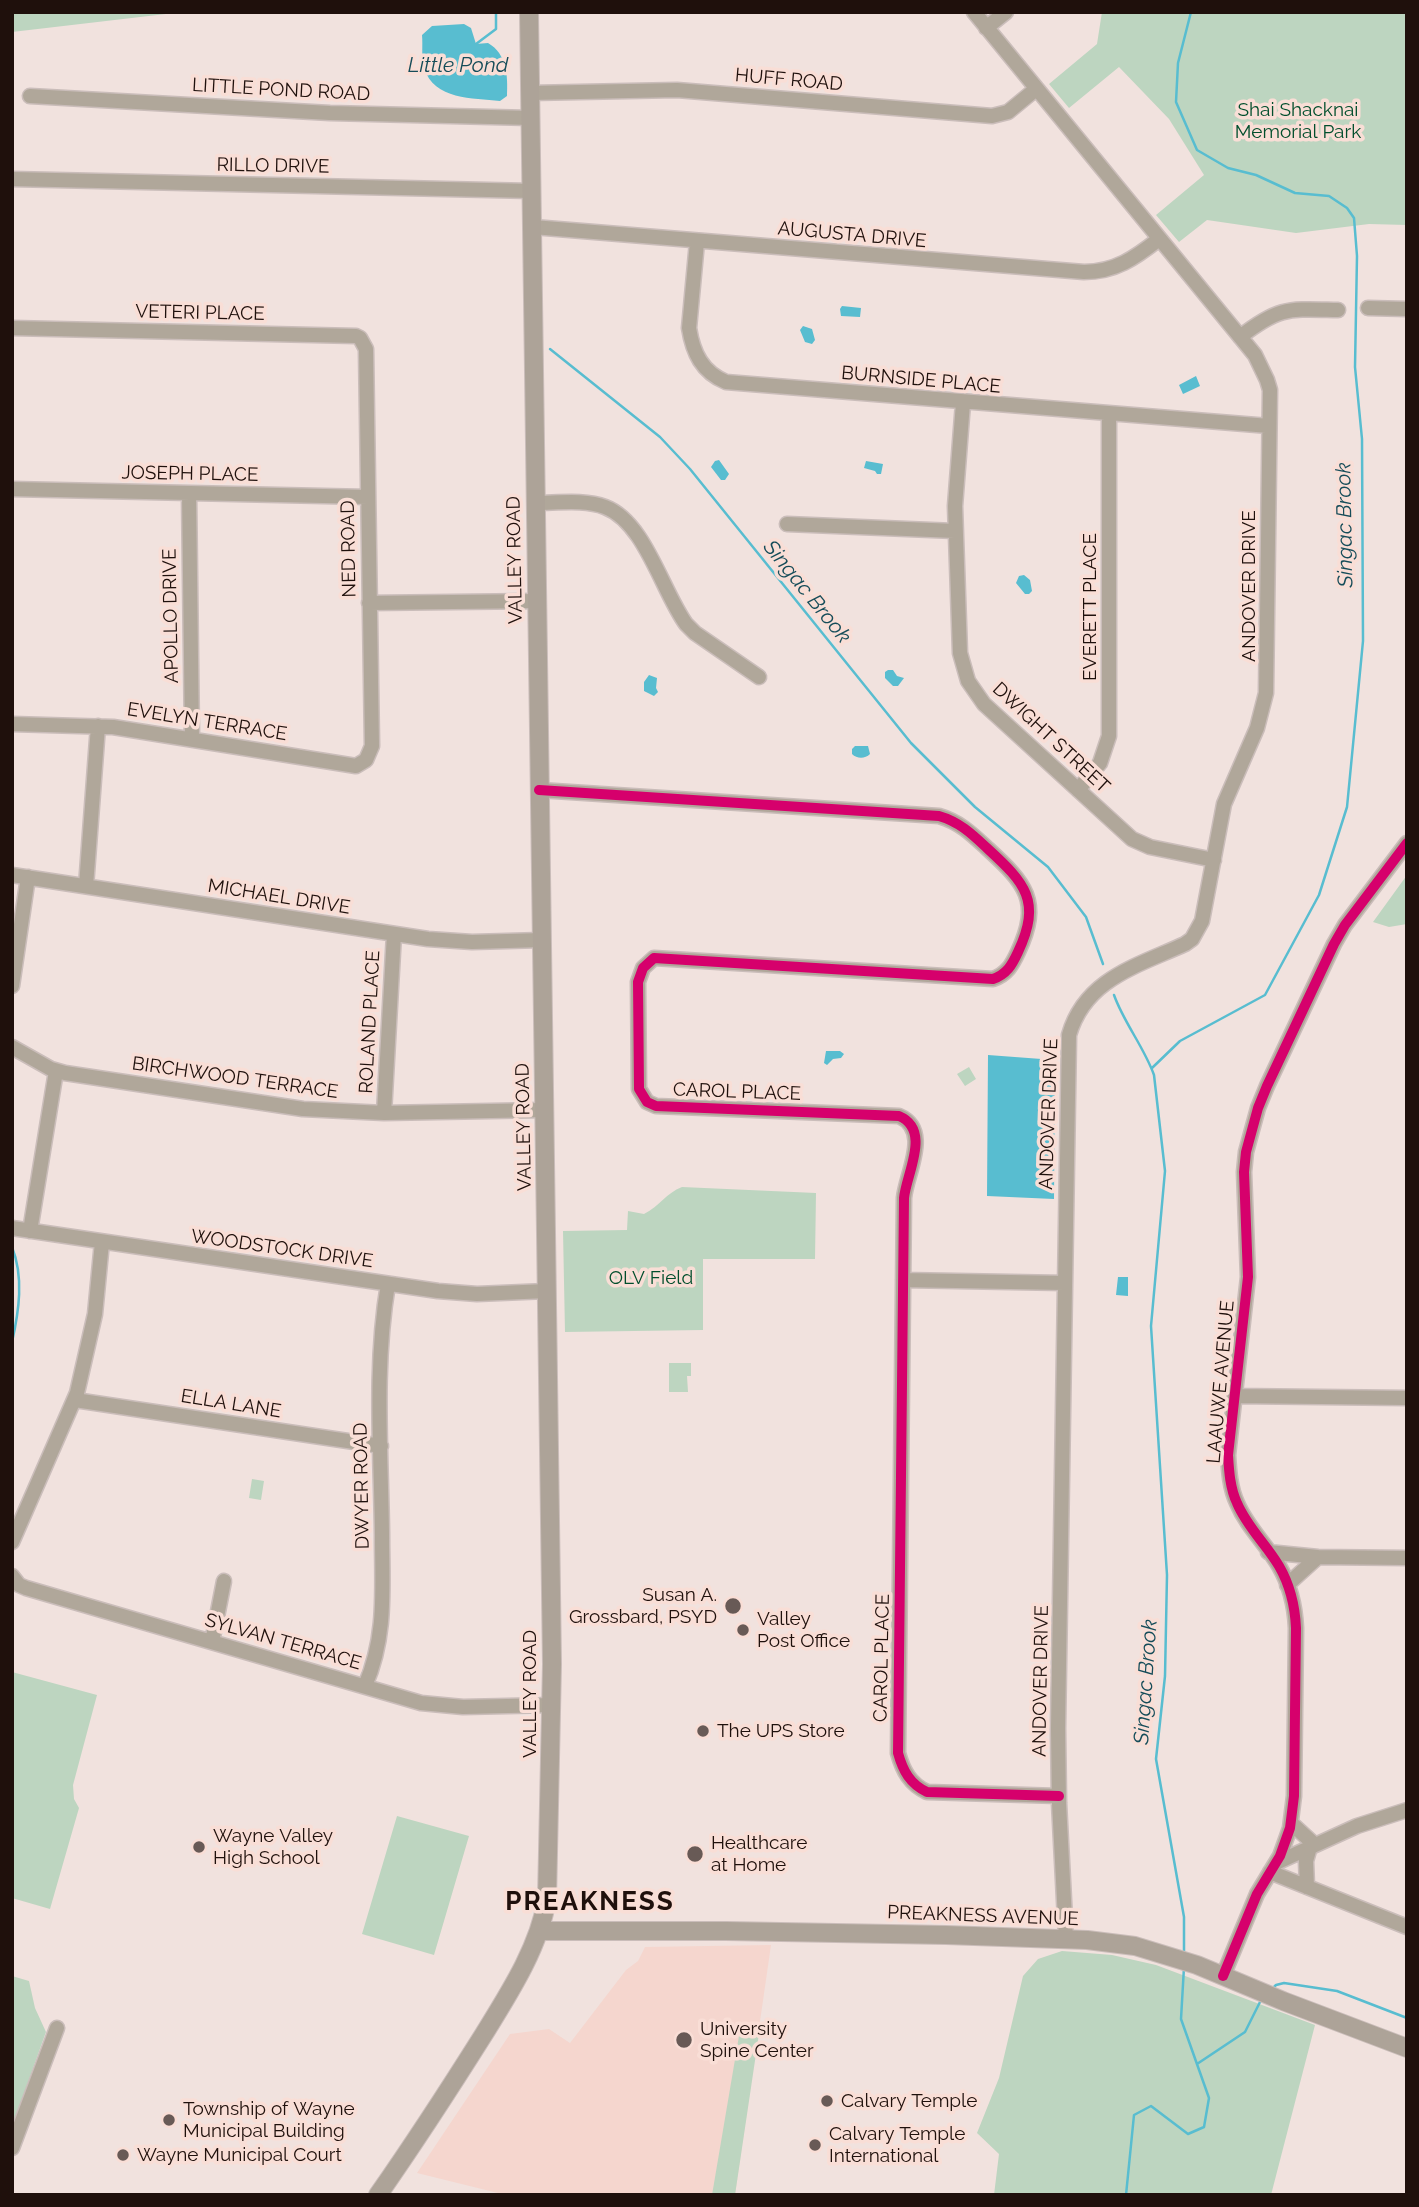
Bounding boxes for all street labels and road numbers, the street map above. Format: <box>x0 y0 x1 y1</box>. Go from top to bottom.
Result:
street label: HUFF ROAD <box>734 64 844 96</box>
street label: LITTLE POND ROAD <box>191 74 371 106</box>
street label: RILLO DRIVE <box>216 154 330 178</box>
street label: AUGUSTA DRIVE <box>777 217 927 253</box>
street label: VETERI PLACE <box>135 300 265 326</box>
street label: BURNSIDE PLACE <box>840 362 1002 398</box>
street label: JOSEPH PLACE <box>121 461 259 487</box>
street label: VALLEY ROAD <box>502 496 528 624</box>
street label: NED ROAD <box>337 500 361 598</box>
street label: ANDOVER DRIVE <box>1238 510 1260 662</box>
street label: EVERETT PLACE <box>1079 533 1101 681</box>
street label: APOLLO DRIVE <box>158 548 184 684</box>
street label: DWIGHT STREET <box>988 678 1114 798</box>
street label: EVELYN TERRACE <box>125 698 289 746</box>
street label: MICHAEL DRIVE <box>206 874 352 920</box>
street label: ROLAND PLACE <box>355 950 385 1094</box>
street label: ANDOVER DRIVE <box>1035 1038 1063 1190</box>
street label: BIRCHWOOD TERRACE <box>130 1052 340 1104</box>
street label: VALLEY ROAD <box>511 1063 537 1191</box>
street label: CAROL PLACE <box>673 1078 801 1106</box>
street label: WOODSTOCK DRIVE <box>189 1225 375 1273</box>
street label: LAAUWE AVENUE <box>1203 1300 1239 1464</box>
street label: ELLA LANE <box>179 1385 283 1423</box>
street label: DWYER ROAD <box>349 1422 375 1550</box>
street label: CAROL PLACE <box>869 1594 895 1722</box>
street label: ANDOVER DRIVE <box>1028 1605 1054 1757</box>
street label: SYLVAN TERRACE <box>202 1609 364 1675</box>
street label: VALLEY ROAD <box>519 1630 541 1758</box>
street label: PREAKNESS AVENUE <box>887 1901 1079 1931</box>

